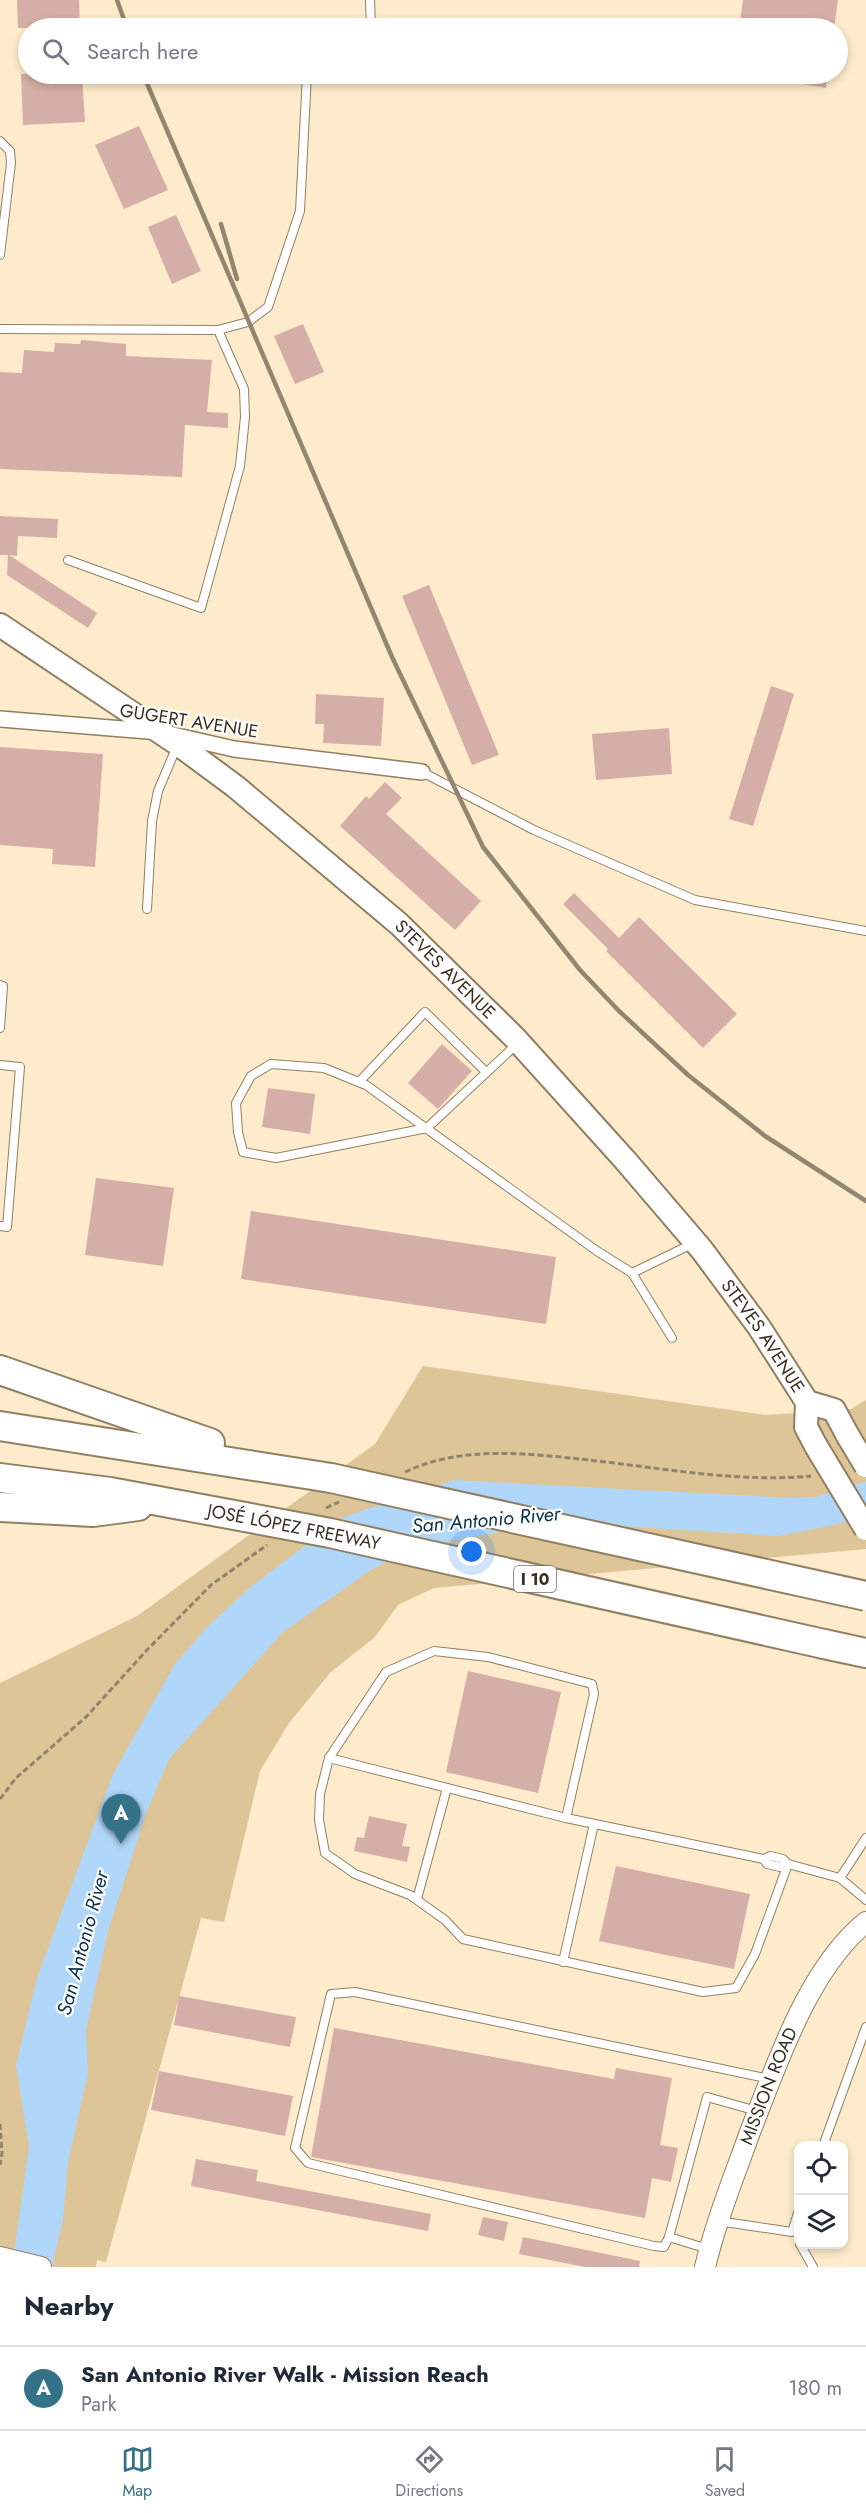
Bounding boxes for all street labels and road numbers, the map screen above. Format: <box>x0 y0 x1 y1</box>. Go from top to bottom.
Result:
street label: GUGERT AVENUE <box>118 697 260 745</box>
street label: STEVES AVENUE <box>389 914 501 1025</box>
street label: STEVES AVENUE <box>715 1274 811 1398</box>
street label: JOSÉ LÓPEZ FREEWAY <box>203 1497 384 1557</box>
road number: I 10 <box>514 1566 556 1592</box>
street label: MISSION ROAD <box>733 2023 804 2148</box>

